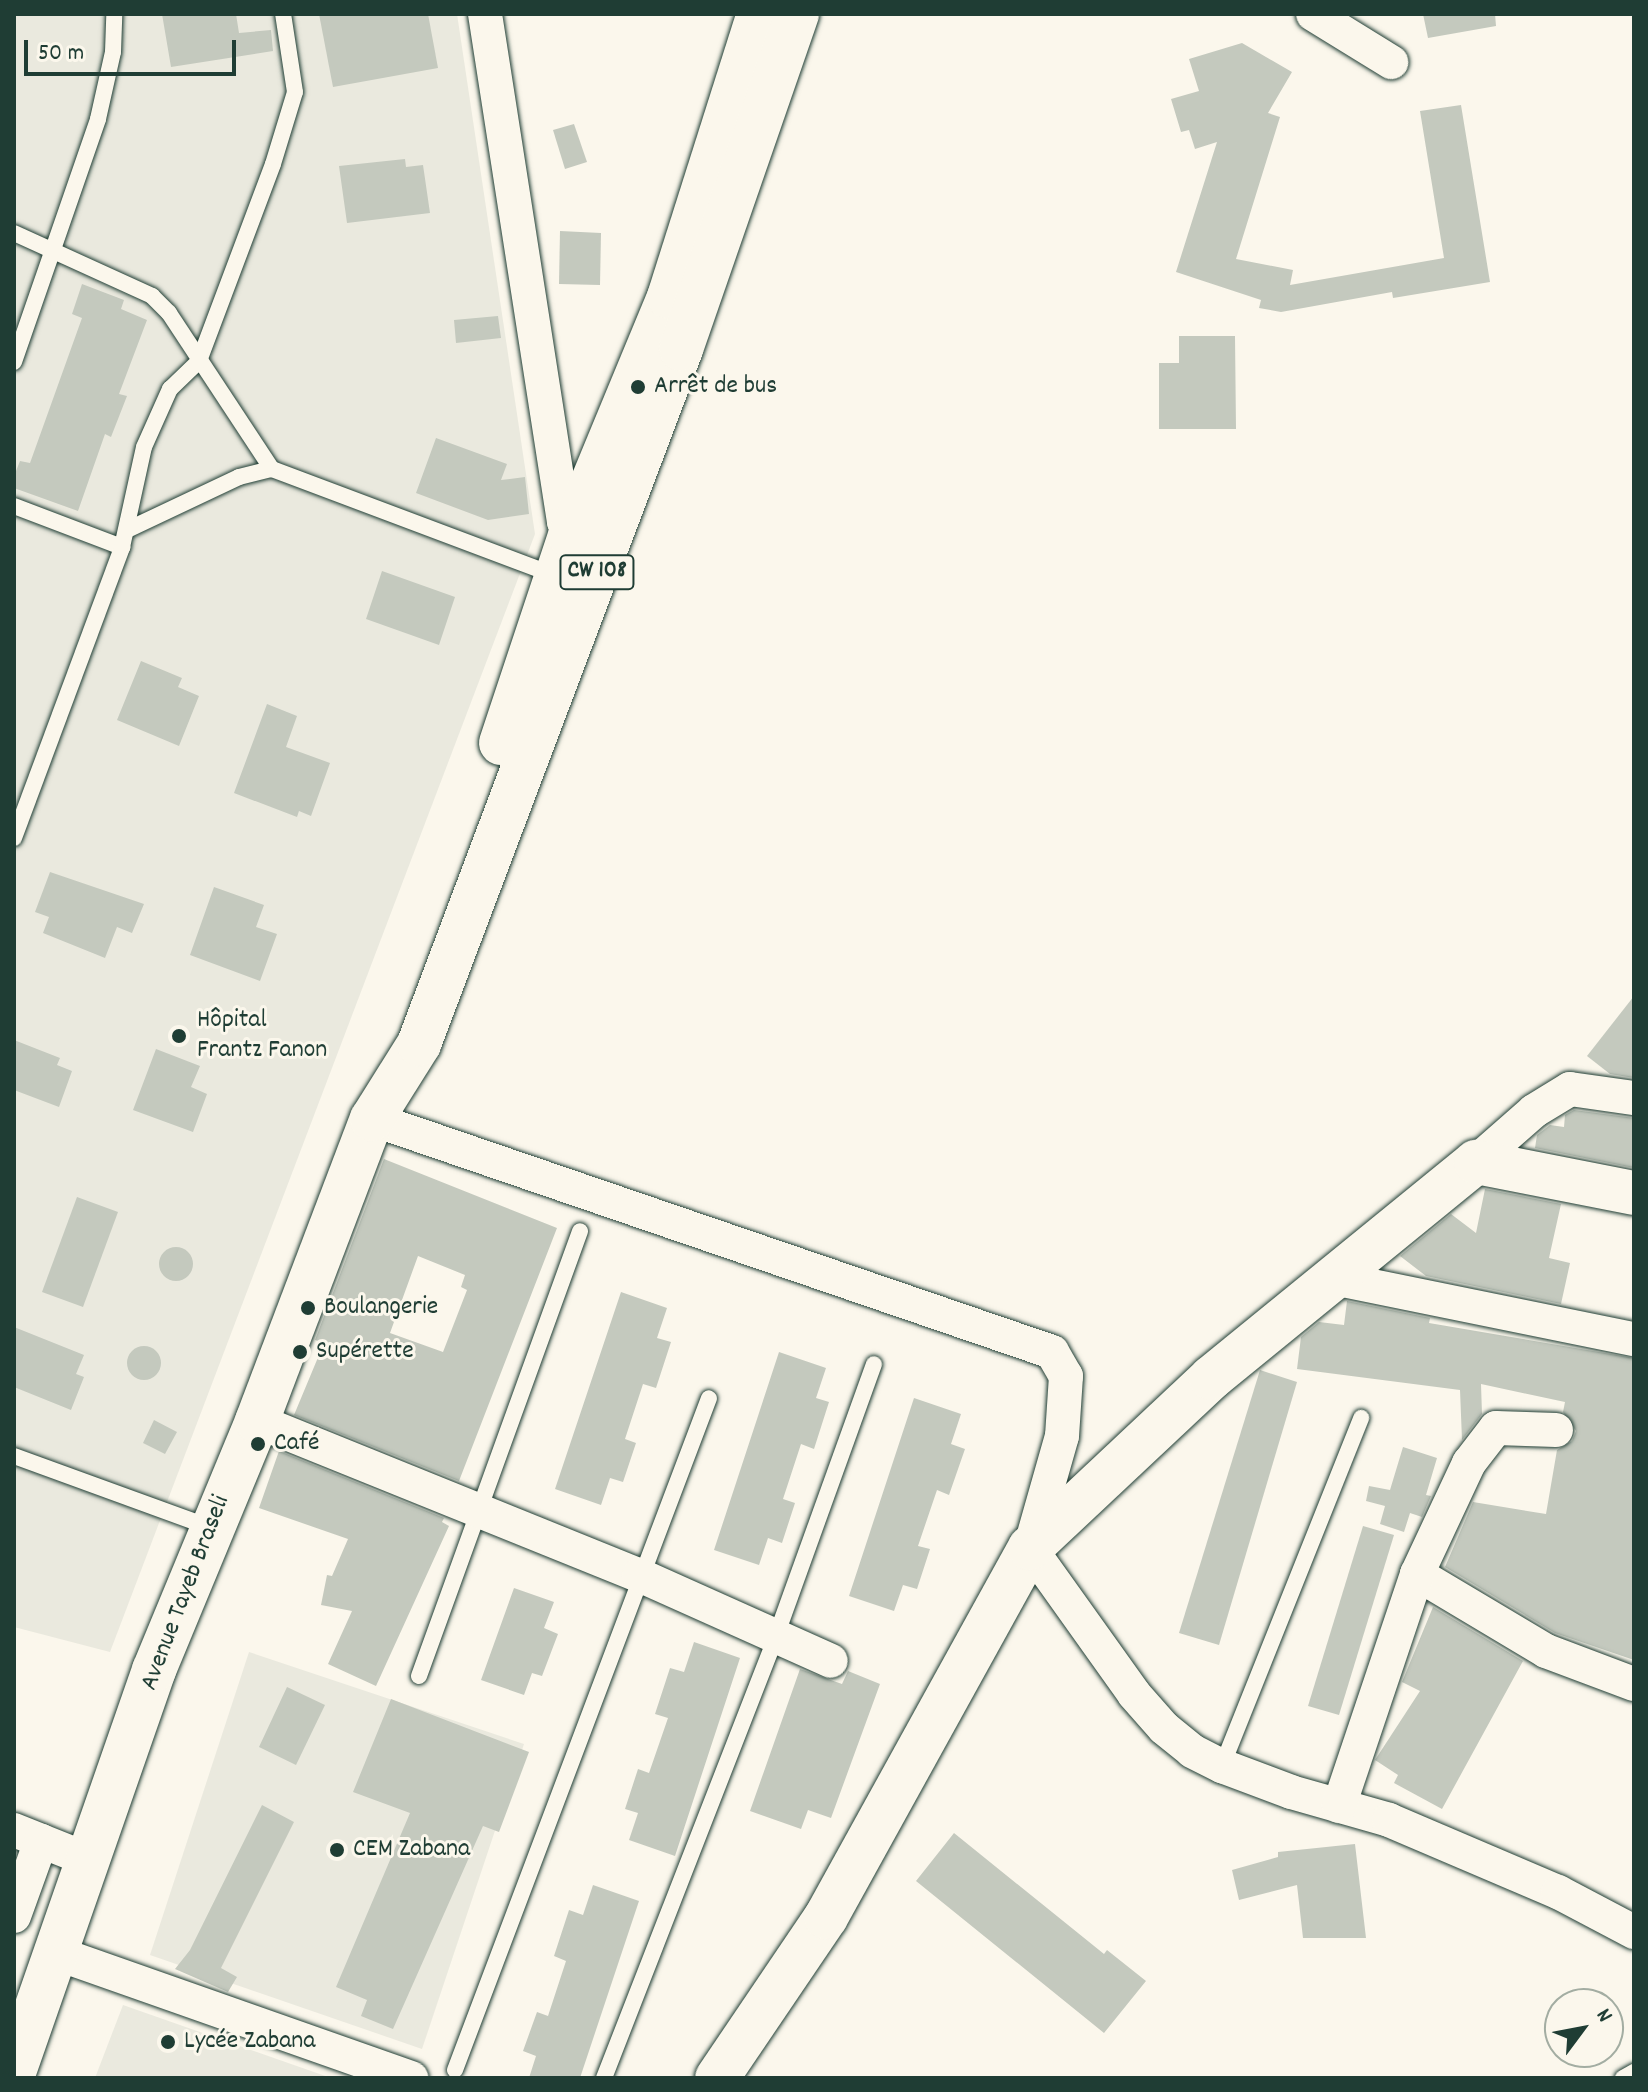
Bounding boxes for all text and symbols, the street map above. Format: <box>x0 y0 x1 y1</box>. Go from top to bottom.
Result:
scale bar <box>28 24 240 74</box>
text: 50 m <box>38 37 84 71</box>
place label: Arrêt de bus <box>654 371 777 403</box>
marker: Arrêt de bus <box>629 378 647 396</box>
road number: CW 108 <box>559 552 635 592</box>
place label: Hôpital Frantz Fanon <box>197 1005 327 1066</box>
marker: Hôpital Frantz Fanon <box>168 1025 190 1047</box>
place label: Boulangerie <box>324 1292 438 1324</box>
marker: Boulangerie <box>299 1299 317 1317</box>
place label: Supérette <box>316 1336 414 1368</box>
marker: Supérette <box>291 1343 309 1361</box>
place label: Café <box>274 1428 319 1460</box>
marker: Café <box>249 1435 267 1453</box>
street label: Avenue Tayeb Braseli <box>134 1491 238 1695</box>
place label: CEM Zabana <box>353 1834 470 1866</box>
marker: CEM Zabana <box>328 1841 346 1859</box>
north arrow <box>1544 1988 1624 2068</box>
text: N <box>1587 2003 1619 2029</box>
place label: Lycée Zabana <box>184 2026 316 2058</box>
marker: Lycée Zabana <box>159 2033 177 2051</box>

